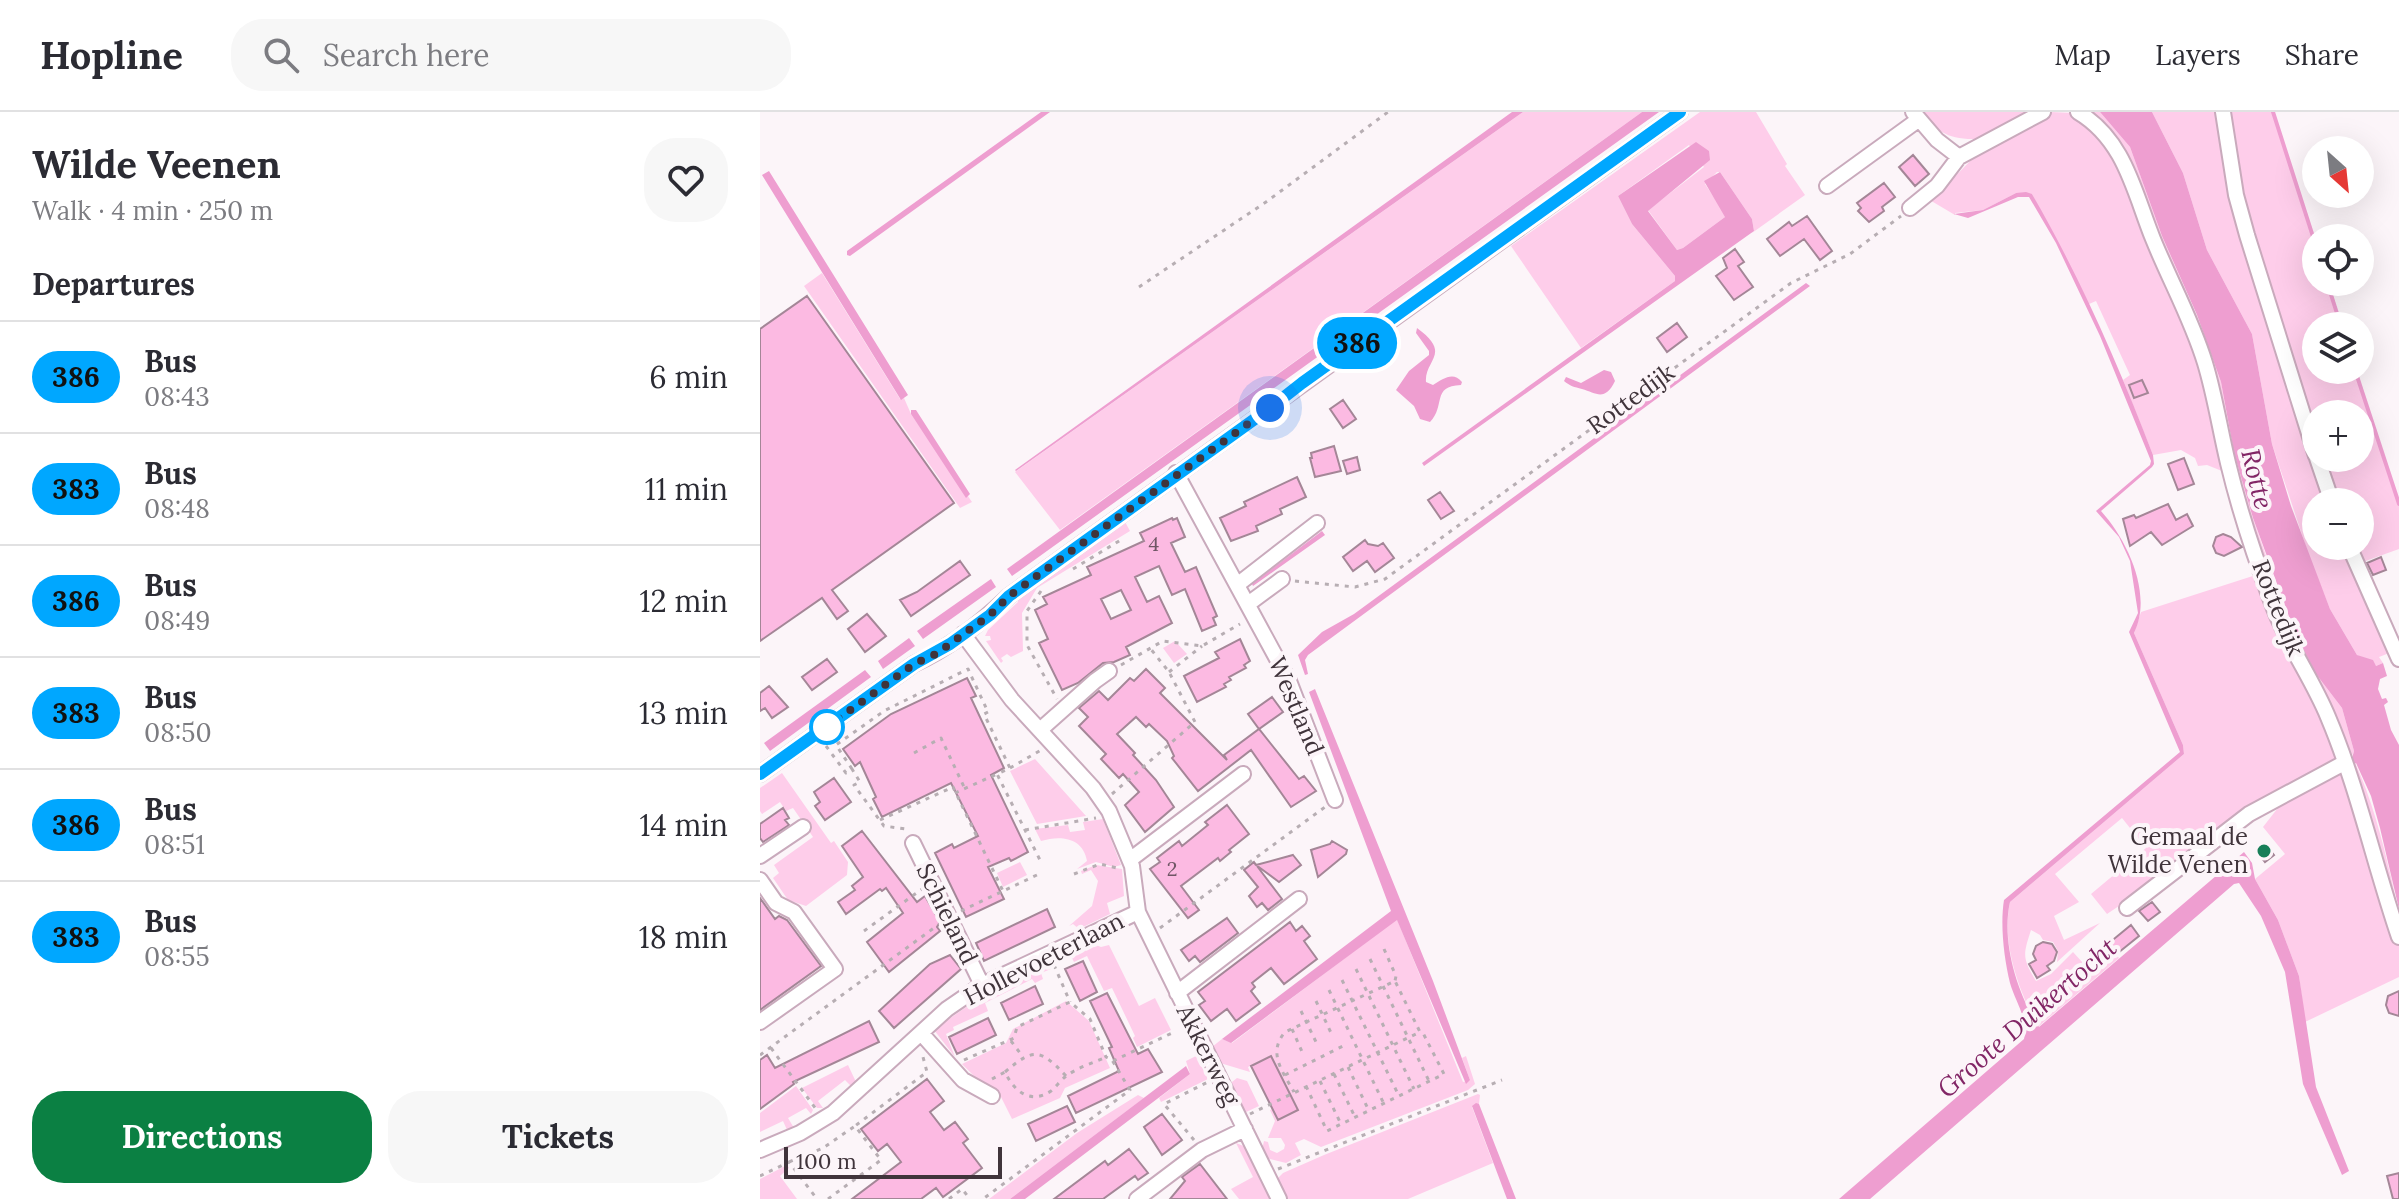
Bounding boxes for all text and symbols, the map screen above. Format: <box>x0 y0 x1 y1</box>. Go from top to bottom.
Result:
search box <box>231 19 791 91</box>
text: Hopline <box>40 31 183 79</box>
icon: search <box>259 33 303 77</box>
text: Search here <box>323 36 489 74</box>
text: Map <box>2054 37 2111 73</box>
text: Layers <box>2155 37 2241 73</box>
text: Share <box>2285 37 2359 73</box>
north arrow <box>2302 136 2374 208</box>
map controls <box>2302 136 2374 560</box>
button: heart <box>644 138 728 222</box>
text: Wilde Veenen <box>32 140 281 188</box>
text: Walk · 4 min · 250 m <box>32 194 273 227</box>
button: locate <box>2302 224 2374 296</box>
text: Departures <box>32 265 195 303</box>
button: layers <box>2302 312 2374 384</box>
line badge: 386 <box>1311 317 1403 369</box>
text: 386 <box>1333 325 1381 361</box>
text: Bus <box>144 342 197 380</box>
street label: Rottedijk <box>1581 356 1681 441</box>
text: 6 min <box>649 358 728 396</box>
text: 386 <box>52 359 100 395</box>
text: 08:43 <box>144 380 210 413</box>
your location <box>1250 388 1290 428</box>
button: + <box>2302 400 2374 472</box>
water label: Rotte <box>2234 445 2281 512</box>
text: Bus <box>144 454 197 492</box>
text: 11 min <box>645 470 728 508</box>
text: 383 <box>52 471 100 507</box>
button: − <box>2302 488 2374 560</box>
text: 08:48 <box>144 492 210 525</box>
house number: 4 <box>1149 531 1160 556</box>
street label: Rottedijk <box>2245 555 2312 660</box>
text: Bus <box>144 566 197 604</box>
text: 12 min <box>640 582 728 620</box>
text: 386 <box>52 583 100 619</box>
text: 08:49 <box>144 604 210 637</box>
street label: Westland <box>1262 652 1331 760</box>
text: Bus <box>144 678 197 716</box>
text: 13 min <box>639 694 728 732</box>
text: 383 <box>52 695 100 731</box>
unlabelled marker <box>810 710 844 744</box>
text: 08:50 <box>144 716 212 749</box>
text: Bus <box>144 790 197 828</box>
text: 14 min <box>639 806 728 844</box>
text: 386 <box>52 807 100 843</box>
place label: Gemaal de Wilde Venen <box>2108 821 2248 880</box>
text: 08:51 <box>144 828 205 861</box>
marker: Gemaal de Wilde Venen <box>2255 842 2273 860</box>
house number: 2 <box>1167 856 1177 881</box>
street label: Schieland <box>910 858 985 969</box>
text: Bus <box>144 902 197 940</box>
street label: Hollevoeterlaan <box>959 905 1129 1012</box>
text: 18 min <box>639 918 728 956</box>
text: 383 <box>52 919 100 955</box>
water label: Groote Duikertocht <box>1930 930 2124 1105</box>
text: 08:55 <box>144 940 210 973</box>
street label: Akkerweg <box>1169 998 1247 1111</box>
button: Directions <box>32 1091 372 1183</box>
button: Tickets <box>388 1091 728 1183</box>
scale bar <box>784 1143 1002 1179</box>
text: 100 m <box>796 1147 857 1175</box>

